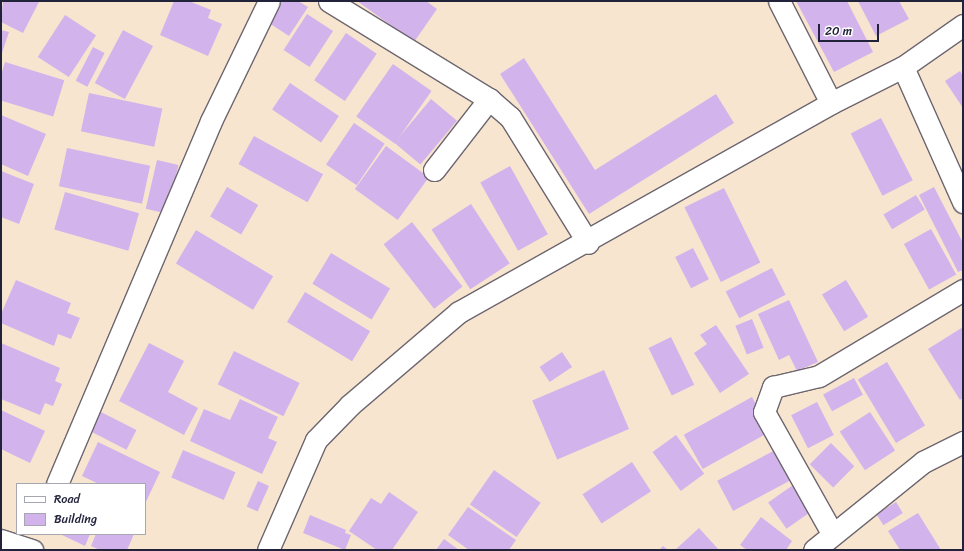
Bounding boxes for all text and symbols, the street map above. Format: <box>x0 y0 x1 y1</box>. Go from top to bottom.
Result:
scale bar <box>820 16 881 42</box>
text: 20 m <box>825 20 852 42</box>
legend <box>16 483 146 535</box>
text: Road <box>54 488 80 510</box>
text: Building <box>54 508 97 530</box>

